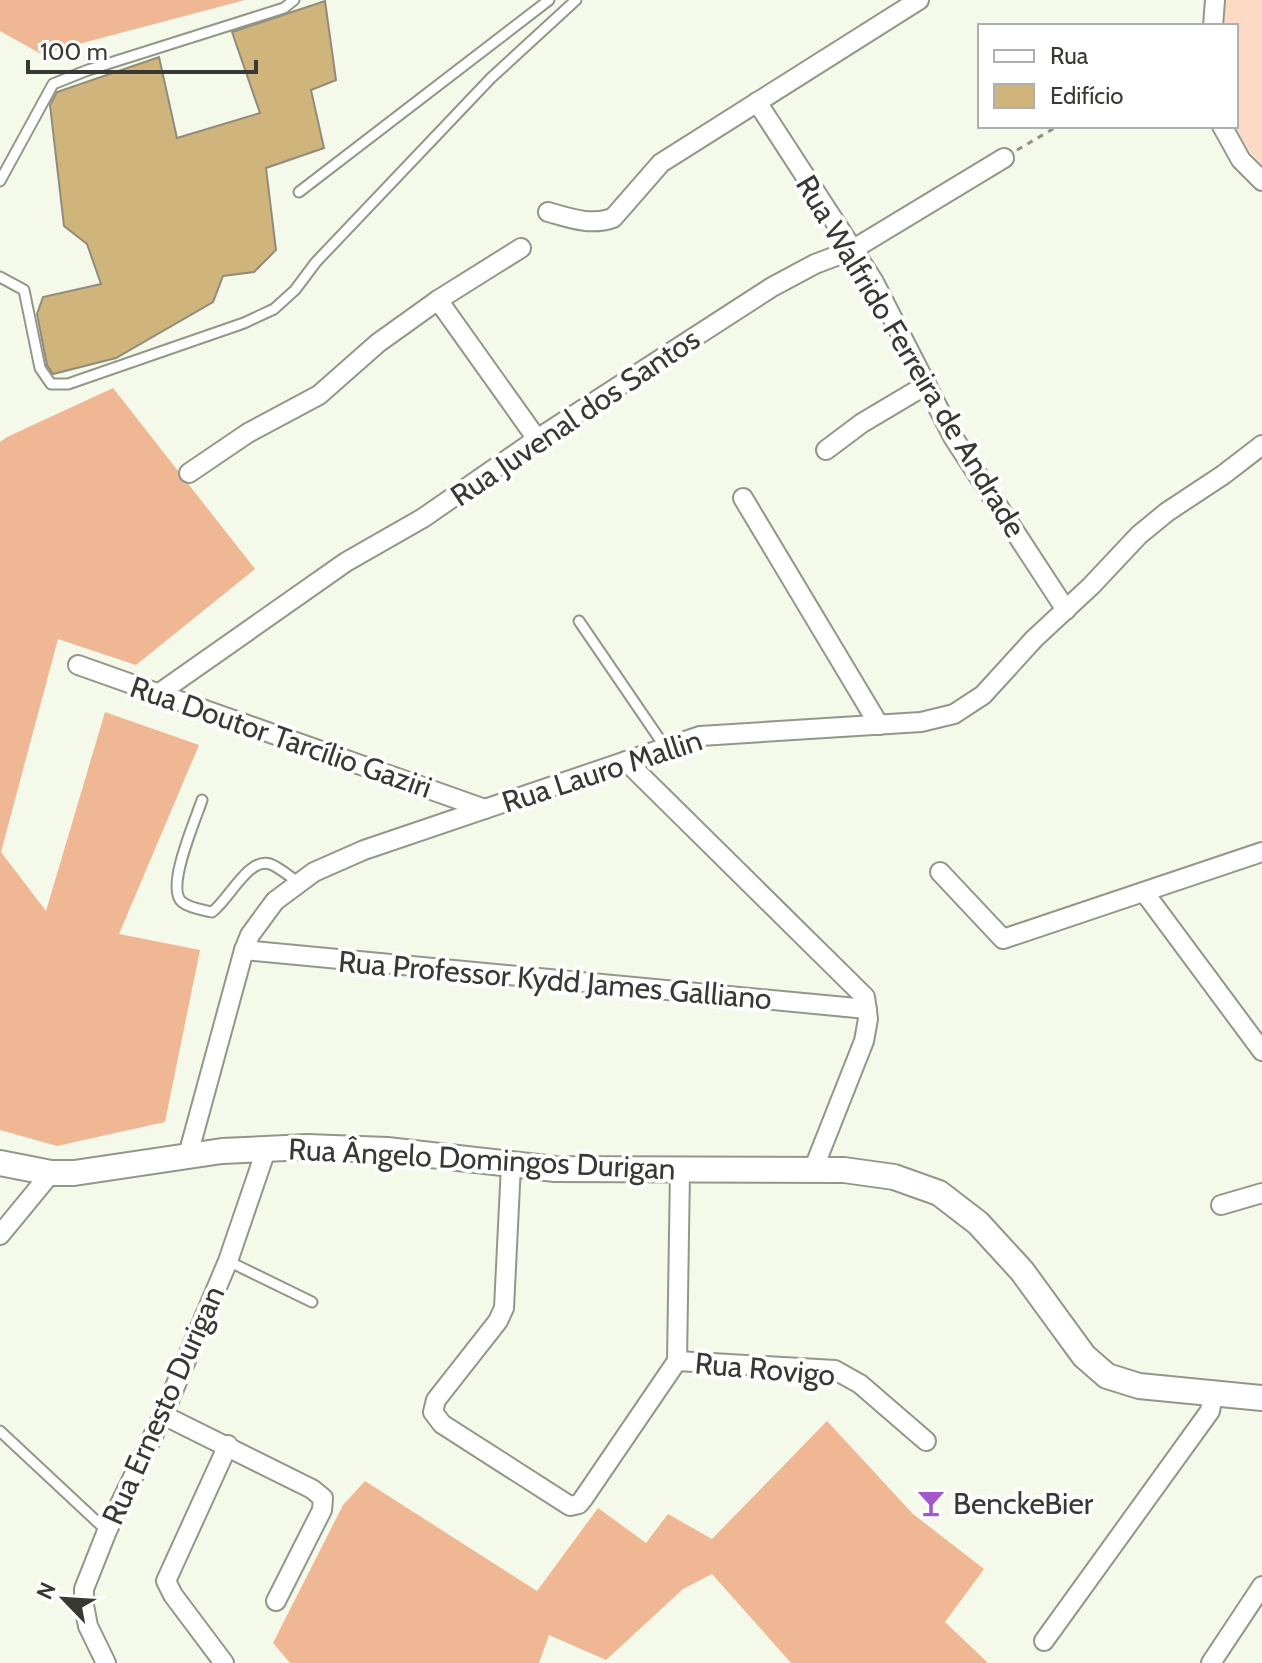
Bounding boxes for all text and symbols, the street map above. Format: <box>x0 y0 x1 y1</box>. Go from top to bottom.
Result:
scale bar <box>28 24 256 74</box>
legend <box>978 24 1238 128</box>
text: 100 m <box>40 37 108 66</box>
text: Rua <box>1050 41 1089 70</box>
text: Edifício <box>1050 81 1124 110</box>
street label: Rua Walfrido Ferreira de Andrade <box>788 168 1034 544</box>
street label: Rua Juvenal dos Santos <box>444 320 706 514</box>
street label: Rua Doutor Tarcílio Gaziri <box>125 668 437 806</box>
street label: Rua Lauro Mallin <box>497 721 707 821</box>
street label: Rua Professor Kydd James Galliano <box>337 943 773 1017</box>
street label: Rua Ângelo Domingos Durigan <box>287 1130 677 1188</box>
street label: Rua Ernesto Durigan <box>94 1280 232 1530</box>
street label: Rua Rovigo <box>693 1344 837 1394</box>
place label: BenckeBier <box>953 1485 1094 1522</box>
bar icon: BenckeBier <box>916 1488 946 1518</box>
north arrow <box>24 1559 104 1639</box>
text: N <box>31 1578 62 1604</box>

